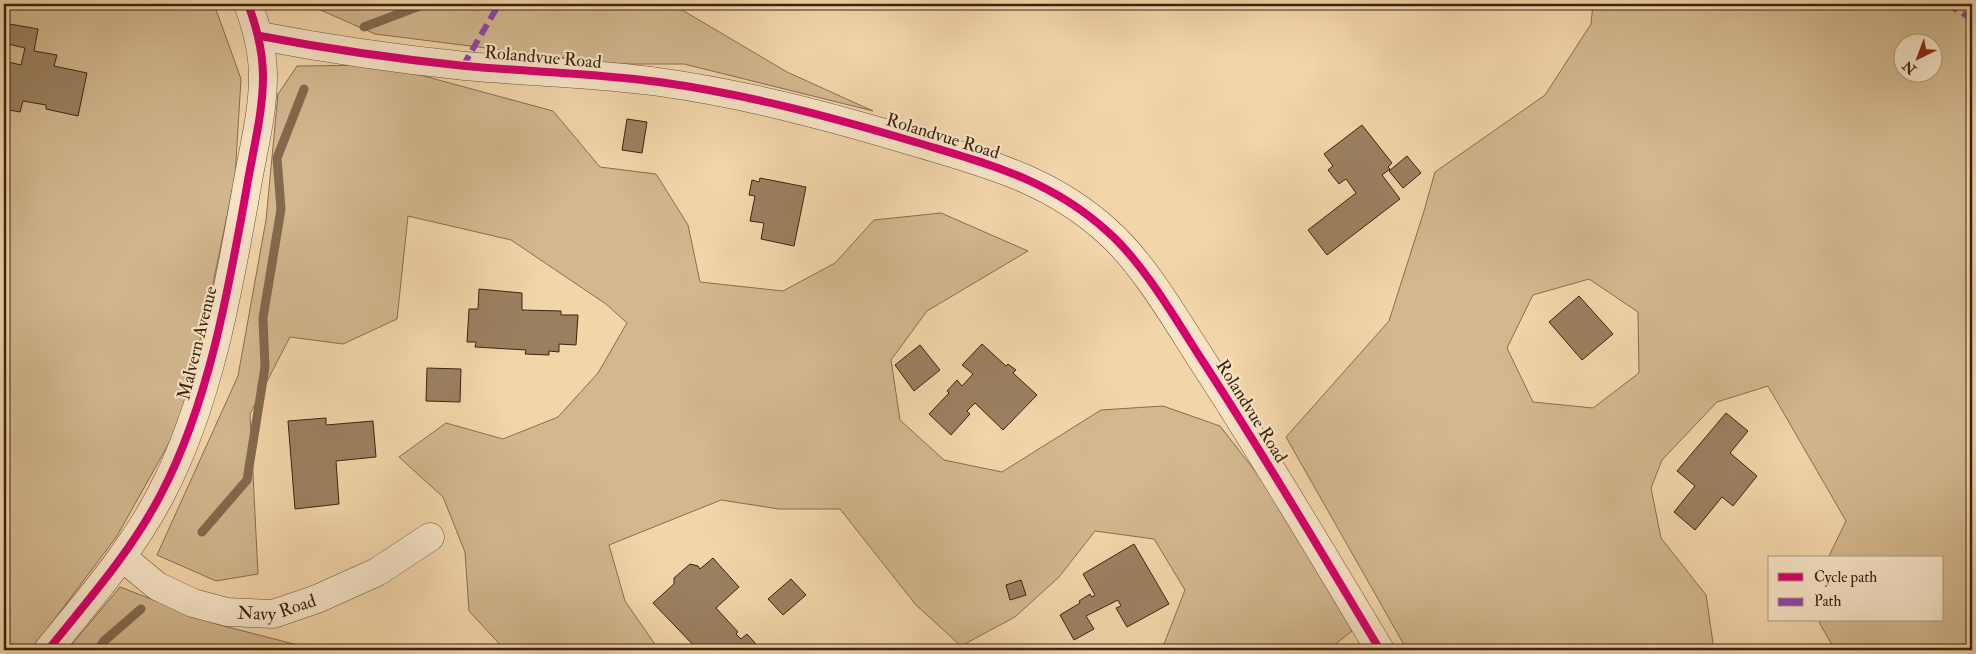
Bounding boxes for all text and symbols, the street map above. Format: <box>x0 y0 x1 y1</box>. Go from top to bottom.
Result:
north arrow <box>1894 32 1944 82</box>
street label: Rolandvue Road <box>483 41 603 74</box>
text: N <box>1899 56 1921 78</box>
street label: Rolandvue Road <box>883 108 1002 165</box>
street label: Malvern Avenue <box>172 283 223 402</box>
street label: Rolandvue Road <box>1211 355 1293 467</box>
legend <box>1768 556 1944 622</box>
text: Cycle path <box>1814 568 1877 588</box>
street label: Navy Road <box>237 589 319 626</box>
text: Path <box>1814 592 1841 611</box>

